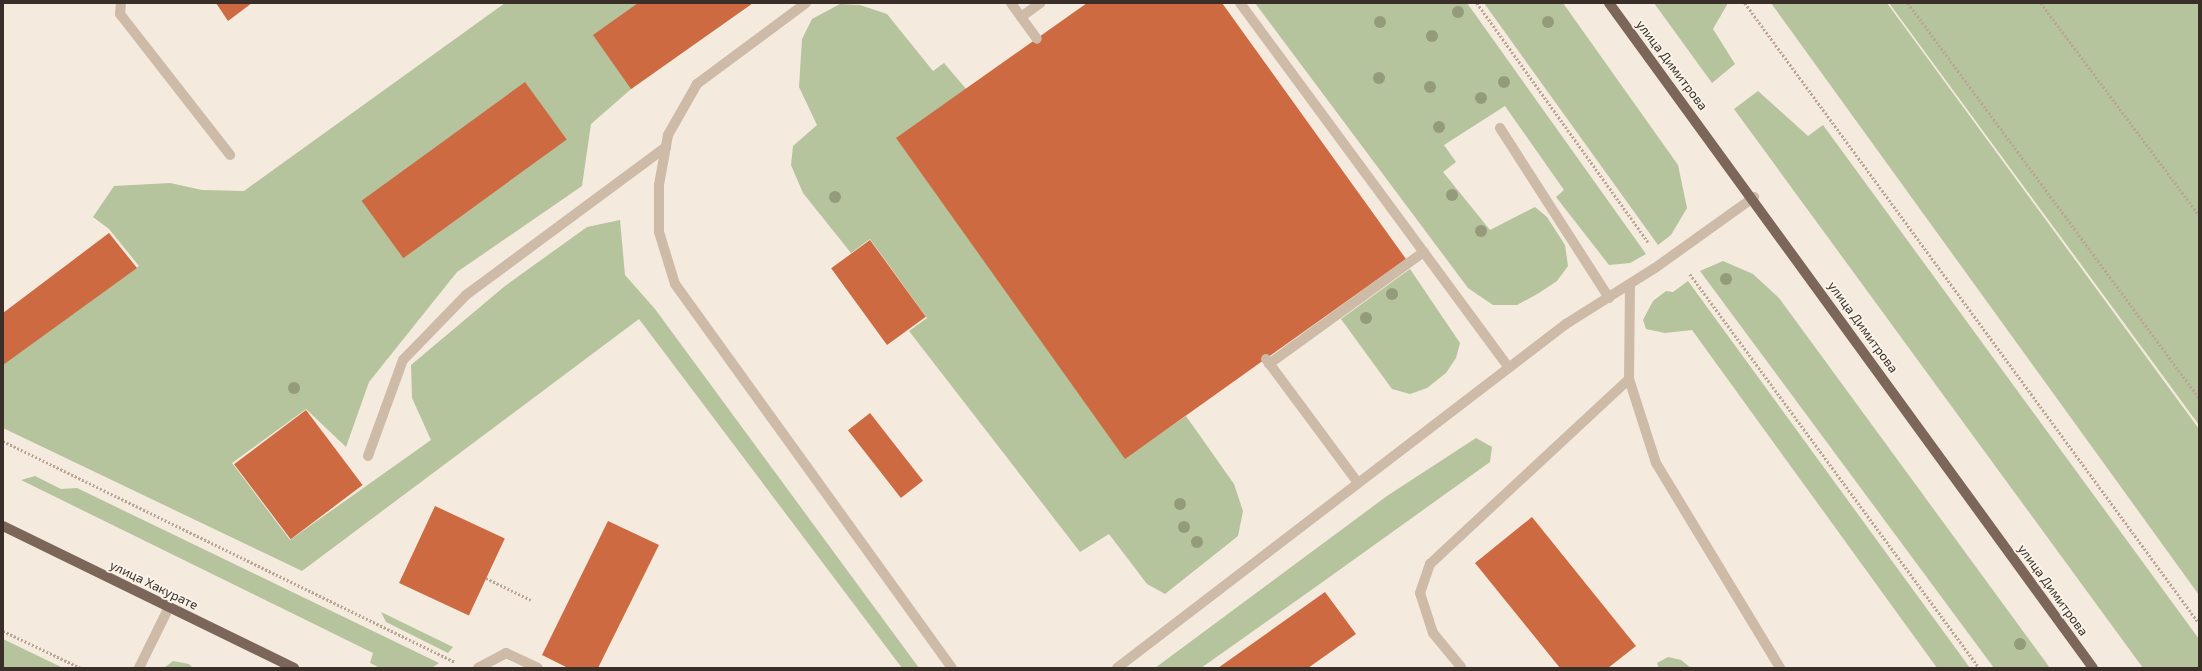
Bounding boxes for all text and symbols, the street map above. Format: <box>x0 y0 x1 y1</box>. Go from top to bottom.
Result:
street label: улица Димитрова <box>1633 17 1711 113</box>
street label: улица Димитрова <box>1825 278 1901 376</box>
street label: улица Димитрова <box>2015 541 2091 639</box>
street label: улица Хакурате <box>107 557 201 613</box>

